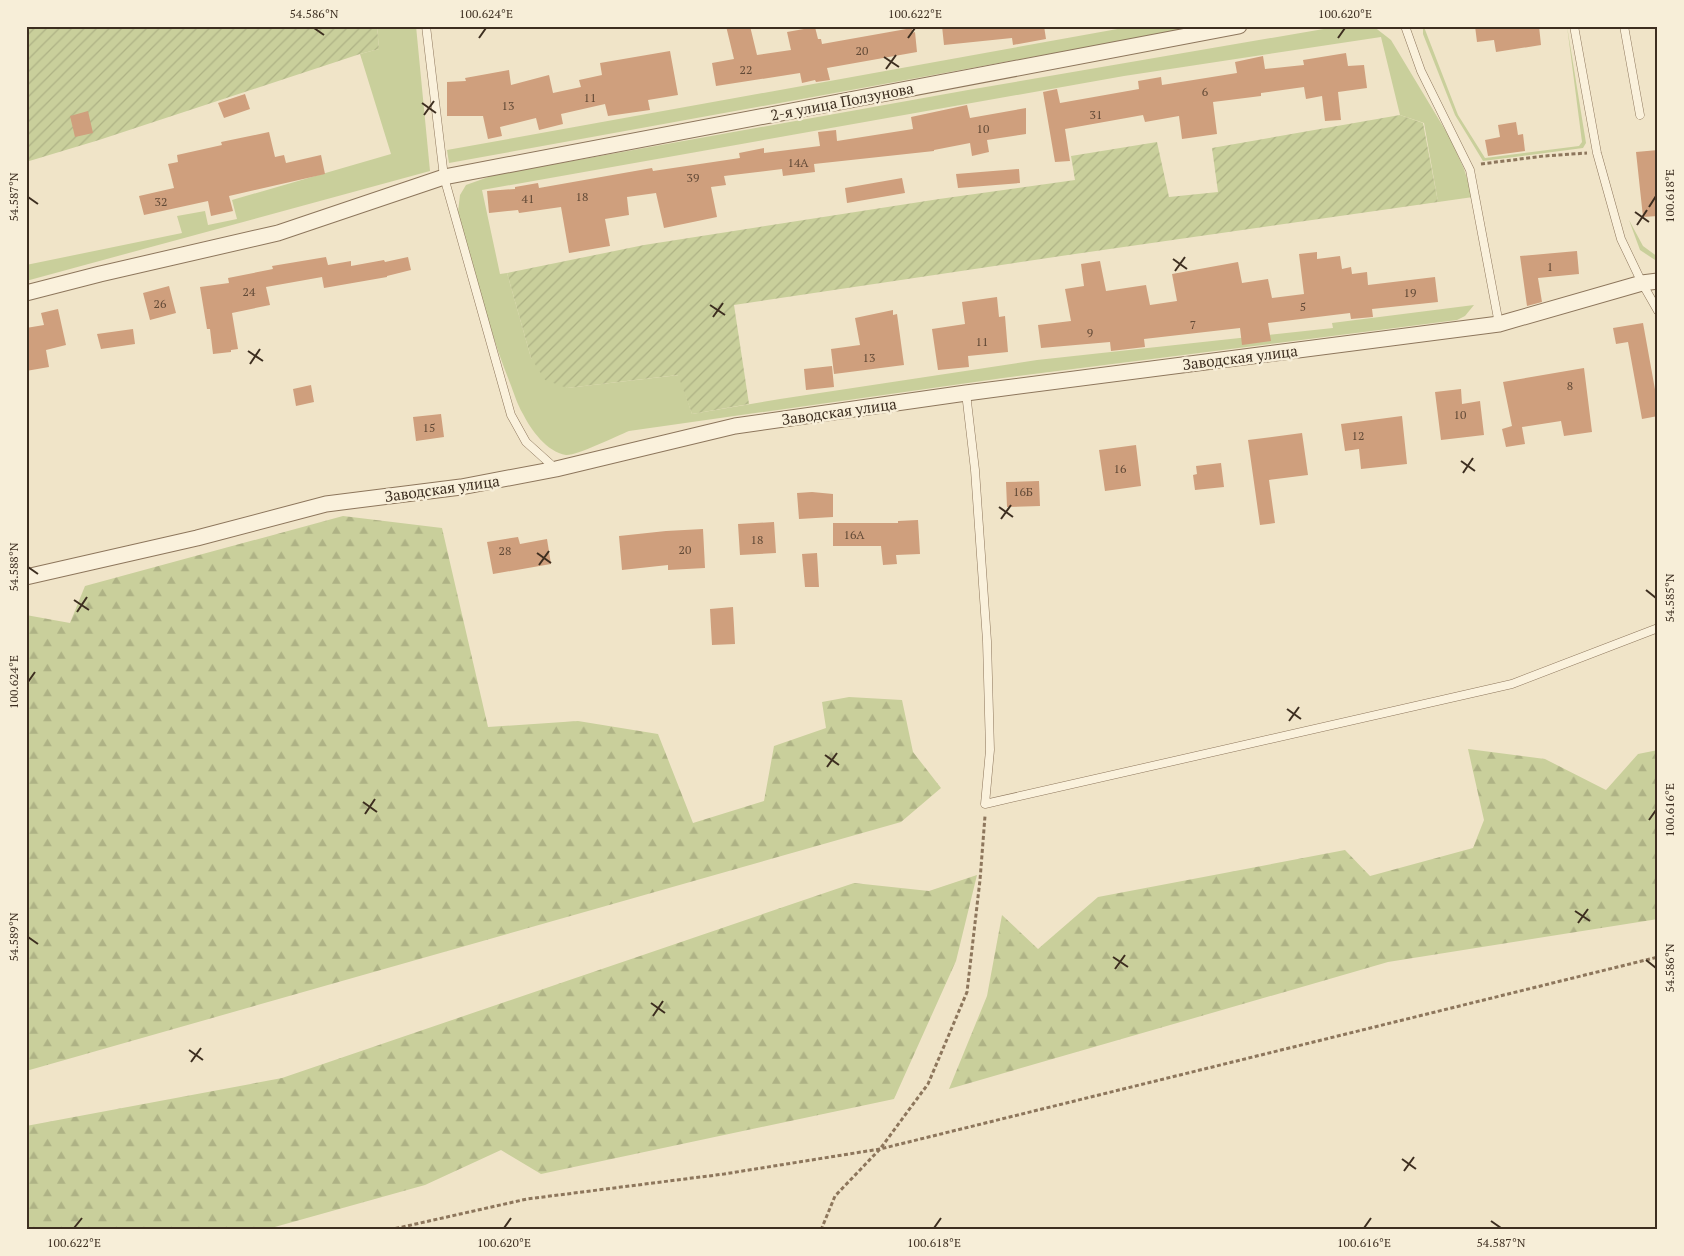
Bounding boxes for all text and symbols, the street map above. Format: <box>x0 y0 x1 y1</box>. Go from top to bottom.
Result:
text: 54.586°N <box>289 6 339 21</box>
text: 100.624°E <box>459 6 513 21</box>
text: 100.622°E <box>888 6 942 21</box>
text: 100.620°E <box>1318 6 1372 21</box>
house number: 20 <box>856 43 868 58</box>
house number: 22 <box>740 62 752 77</box>
street label: 2-я улица Ползунова <box>769 77 916 125</box>
house number: 6 <box>1202 84 1209 99</box>
house number: 11 <box>584 90 596 105</box>
house number: 13 <box>502 98 514 113</box>
house number: 31 <box>1090 107 1102 122</box>
house number: 10 <box>977 121 989 136</box>
house number: 14А <box>788 155 809 170</box>
text: 100.618°E <box>1662 169 1677 223</box>
house number: 39 <box>687 170 699 185</box>
text: 54.587°N <box>6 172 21 222</box>
house number: 18 <box>576 189 588 204</box>
house number: 41 <box>522 191 534 206</box>
house number: 32 <box>155 194 167 209</box>
house number: 1 <box>1547 259 1553 274</box>
house number: 24 <box>243 284 256 299</box>
house number: 19 <box>1404 285 1416 300</box>
house number: 26 <box>154 296 167 311</box>
house number: 5 <box>1300 299 1306 314</box>
house number: 7 <box>1190 317 1196 332</box>
house number: 9 <box>1087 325 1093 340</box>
house number: 11 <box>976 334 988 349</box>
street label: Заводская улица <box>1181 340 1299 374</box>
house number: 13 <box>863 350 875 365</box>
house number: 8 <box>1567 378 1573 393</box>
street label: Заводская улица <box>780 393 898 429</box>
house number: 10 <box>1454 407 1466 422</box>
house number: 15 <box>423 420 435 435</box>
house number: 12 <box>1352 428 1364 443</box>
house number: 16 <box>1114 461 1127 476</box>
street label: Заводская улица <box>383 470 501 506</box>
house number: 16Б <box>1013 484 1033 499</box>
house number: 16А <box>844 527 865 542</box>
house number: 18 <box>751 532 763 547</box>
text: 54.588°N <box>6 542 21 592</box>
house number: 20 <box>679 542 691 557</box>
house number: 28 <box>499 543 511 558</box>
text: 54.585°N <box>1662 573 1677 623</box>
text: 100.624°E <box>6 655 21 709</box>
text: 100.616°E <box>1662 783 1677 837</box>
text: 54.589°N <box>6 912 21 962</box>
text: 54.586°N <box>1662 943 1677 993</box>
text: 100.622°E <box>47 1235 101 1250</box>
text: 100.620°E <box>477 1235 531 1250</box>
text: 100.618°E <box>907 1235 961 1250</box>
text: 100.616°E <box>1337 1235 1391 1250</box>
text: 54.587°N <box>1476 1235 1526 1250</box>

